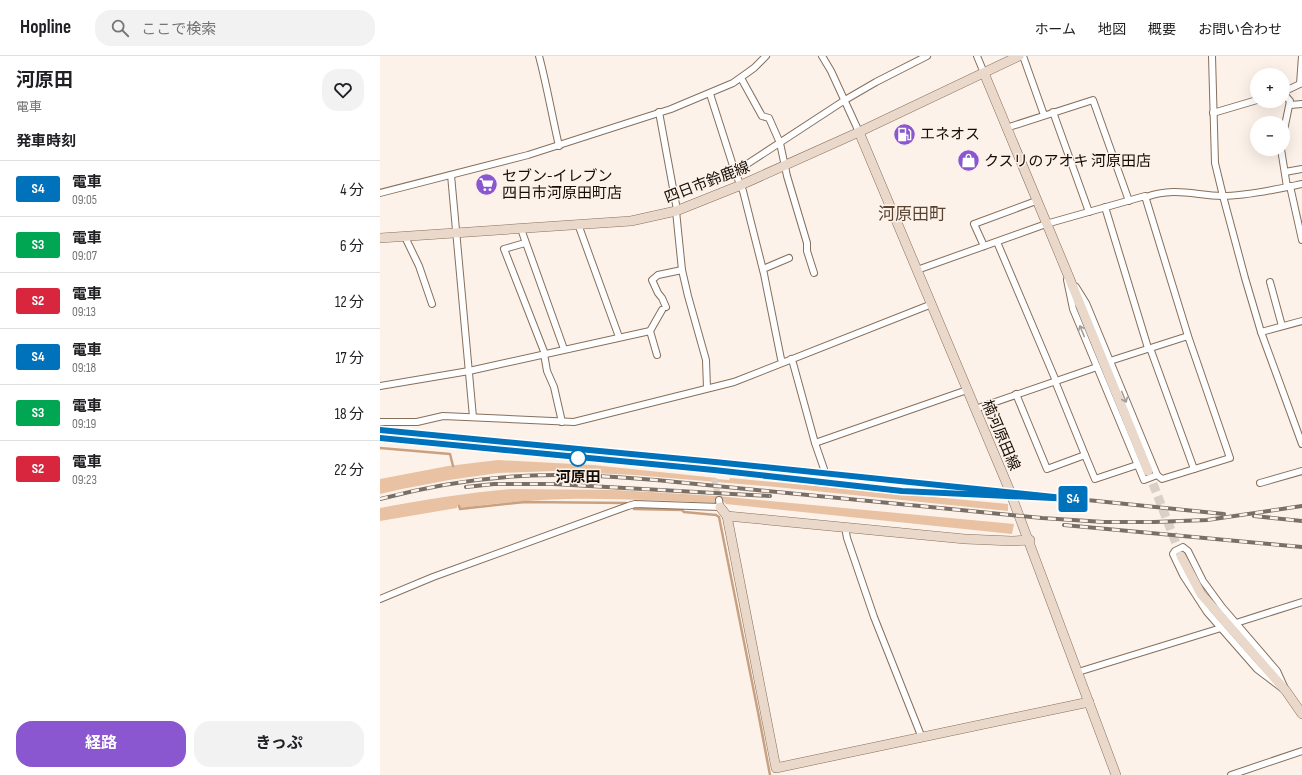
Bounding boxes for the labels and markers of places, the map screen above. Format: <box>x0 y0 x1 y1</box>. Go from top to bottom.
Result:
fuel station icon: エネオス <box>892 121 918 147</box>
place label: エネオス <box>920 125 980 144</box>
shop icon: クスリのアオキ 河原田店 <box>956 148 982 174</box>
place label: クスリのアオキ 河原田店 <box>984 152 1151 171</box>
place label: セブン-イレブン 四日市河原田町店 <box>502 167 622 203</box>
supermarket icon: セブン-イレブン 四日市河原田町店 <box>473 172 499 198</box>
marker: 河原田 <box>569 449 587 467</box>
place label: 河原田 <box>555 468 601 487</box>

